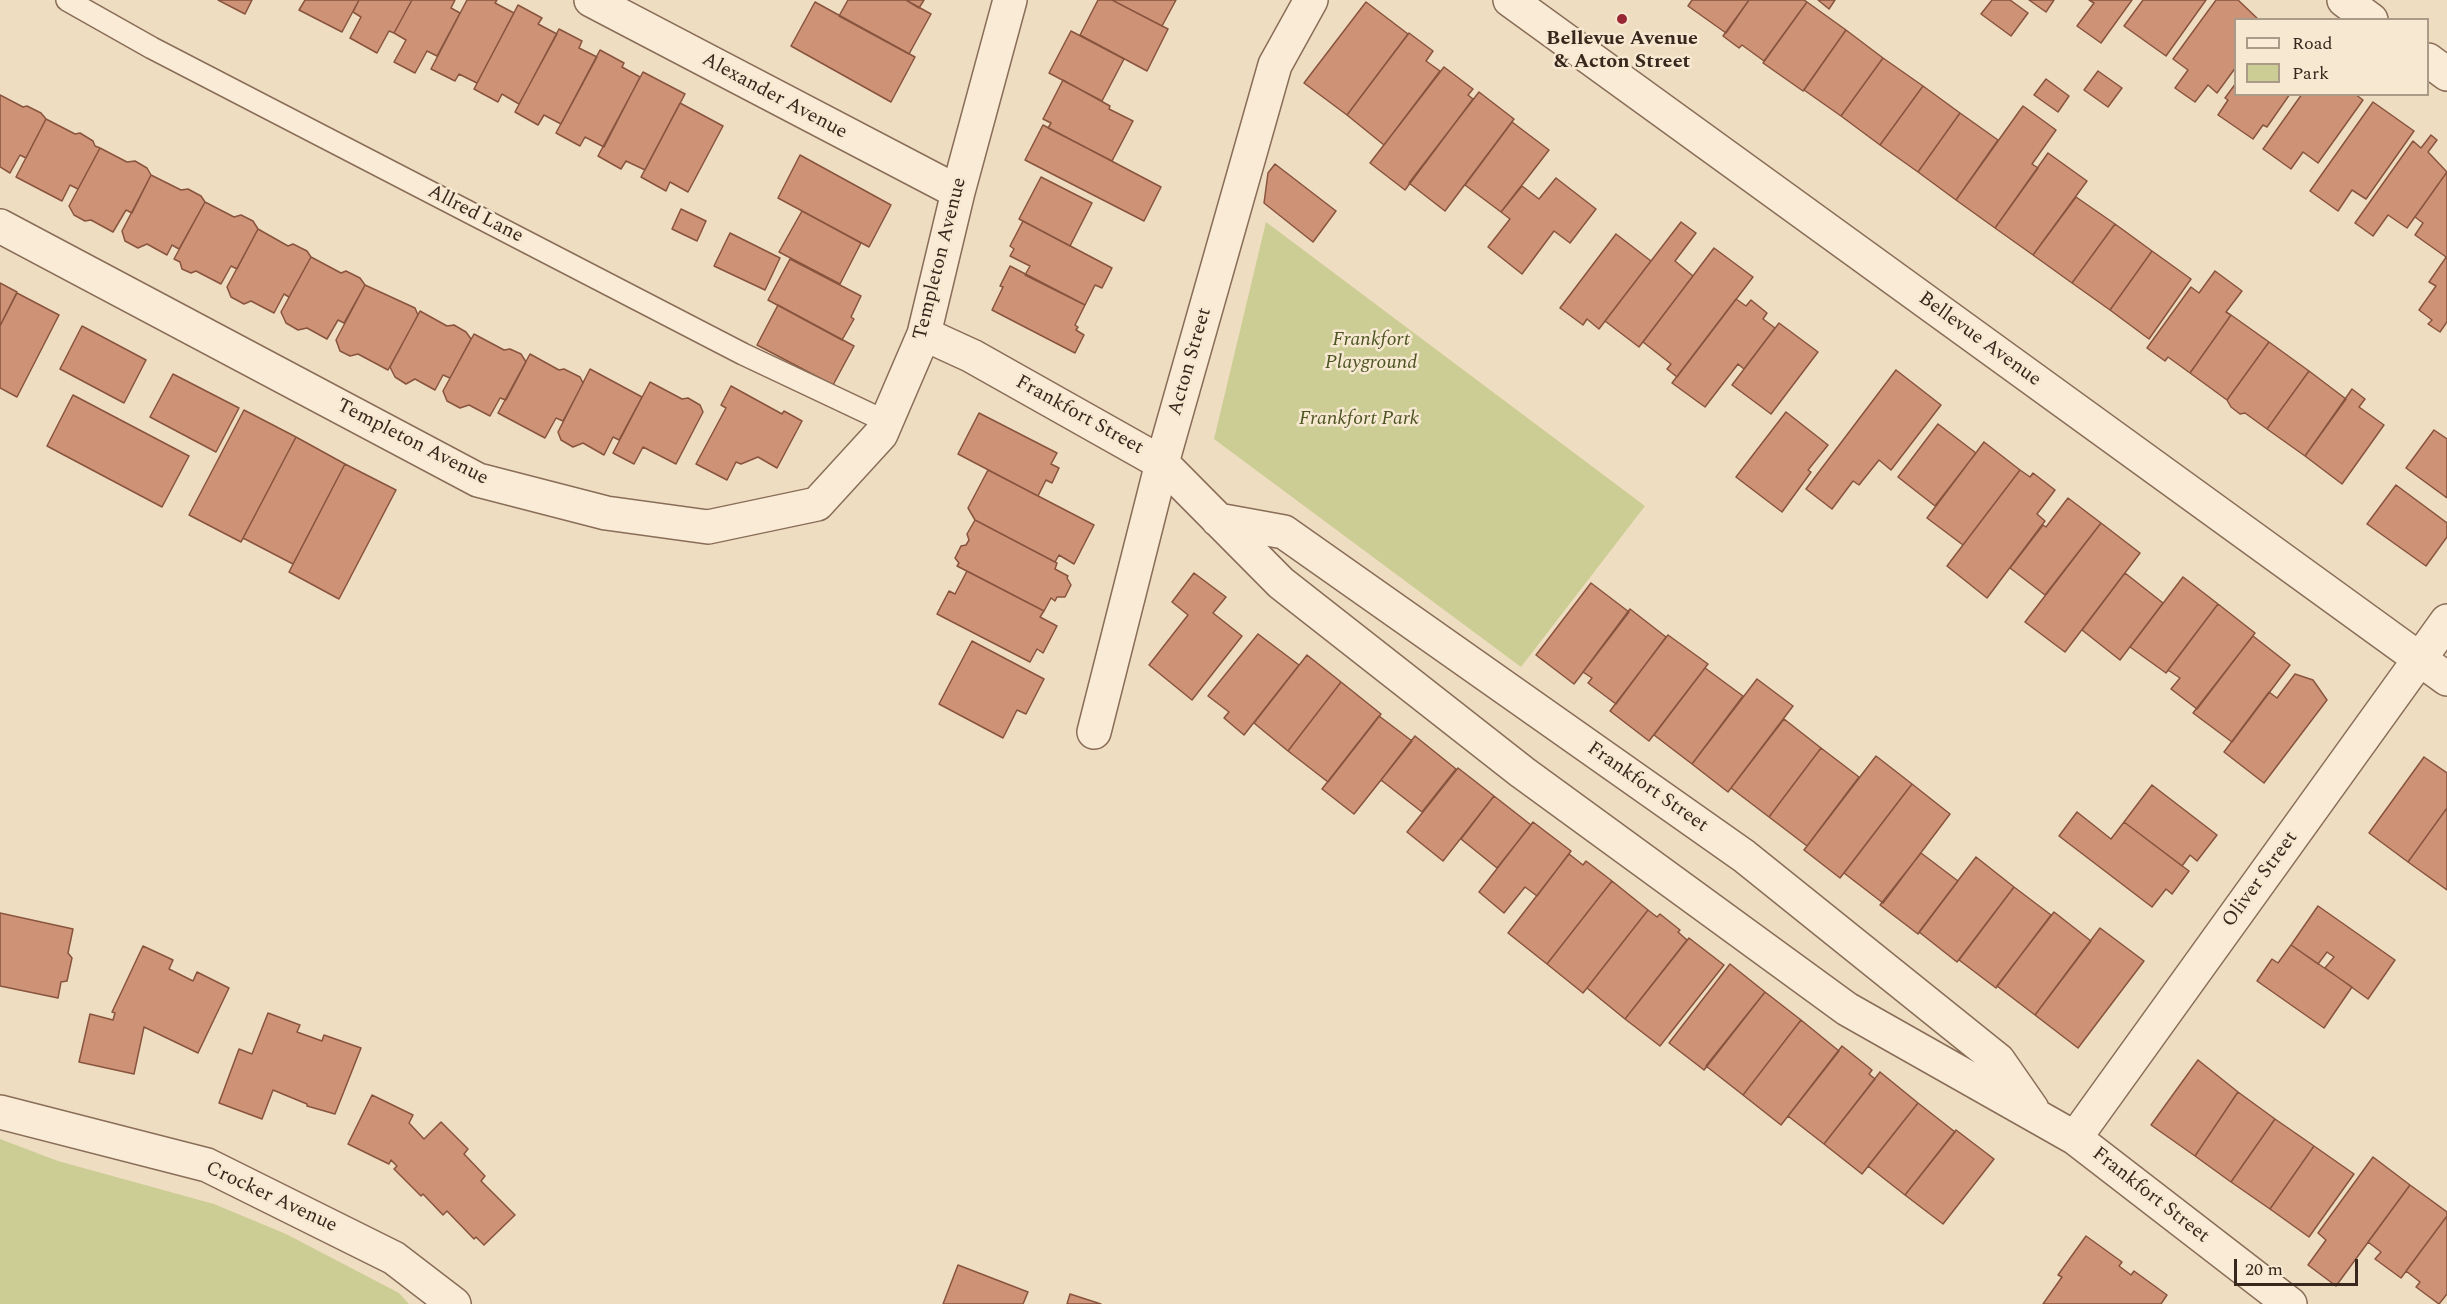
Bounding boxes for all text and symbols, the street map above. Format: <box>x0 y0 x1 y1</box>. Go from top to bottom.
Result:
marker: Bellevue Avenue & Acton Street <box>1615 12 1629 26</box>
legend <box>2234 18 2429 96</box>
place label: Bellevue Avenue & Acton Street <box>1546 28 1698 75</box>
text: Road <box>2292 30 2333 57</box>
street label: Alexander Avenue <box>697 49 851 145</box>
text: Park <box>2292 60 2329 87</box>
street label: Templeton Avenue <box>909 175 973 343</box>
street label: Allred Lane <box>423 181 527 249</box>
street label: Bellevue Avenue <box>1913 287 2045 393</box>
street label: Acton Street <box>1164 305 1218 419</box>
park label: Frankfort Playground <box>1325 329 1417 376</box>
street label: Frankfort Street <box>1011 371 1147 461</box>
street label: Templeton Avenue <box>332 394 492 492</box>
park label: Frankfort Park <box>1299 408 1419 432</box>
street label: Frankfort Street <box>1582 737 1712 839</box>
street label: Oliver Street <box>2218 827 2304 933</box>
street label: Frankfort Street <box>2087 1143 2213 1249</box>
street label: Crocker Avenue <box>201 1157 341 1239</box>
scale bar <box>2237 1247 2362 1285</box>
text: 20 m <box>2245 1256 2283 1283</box>

